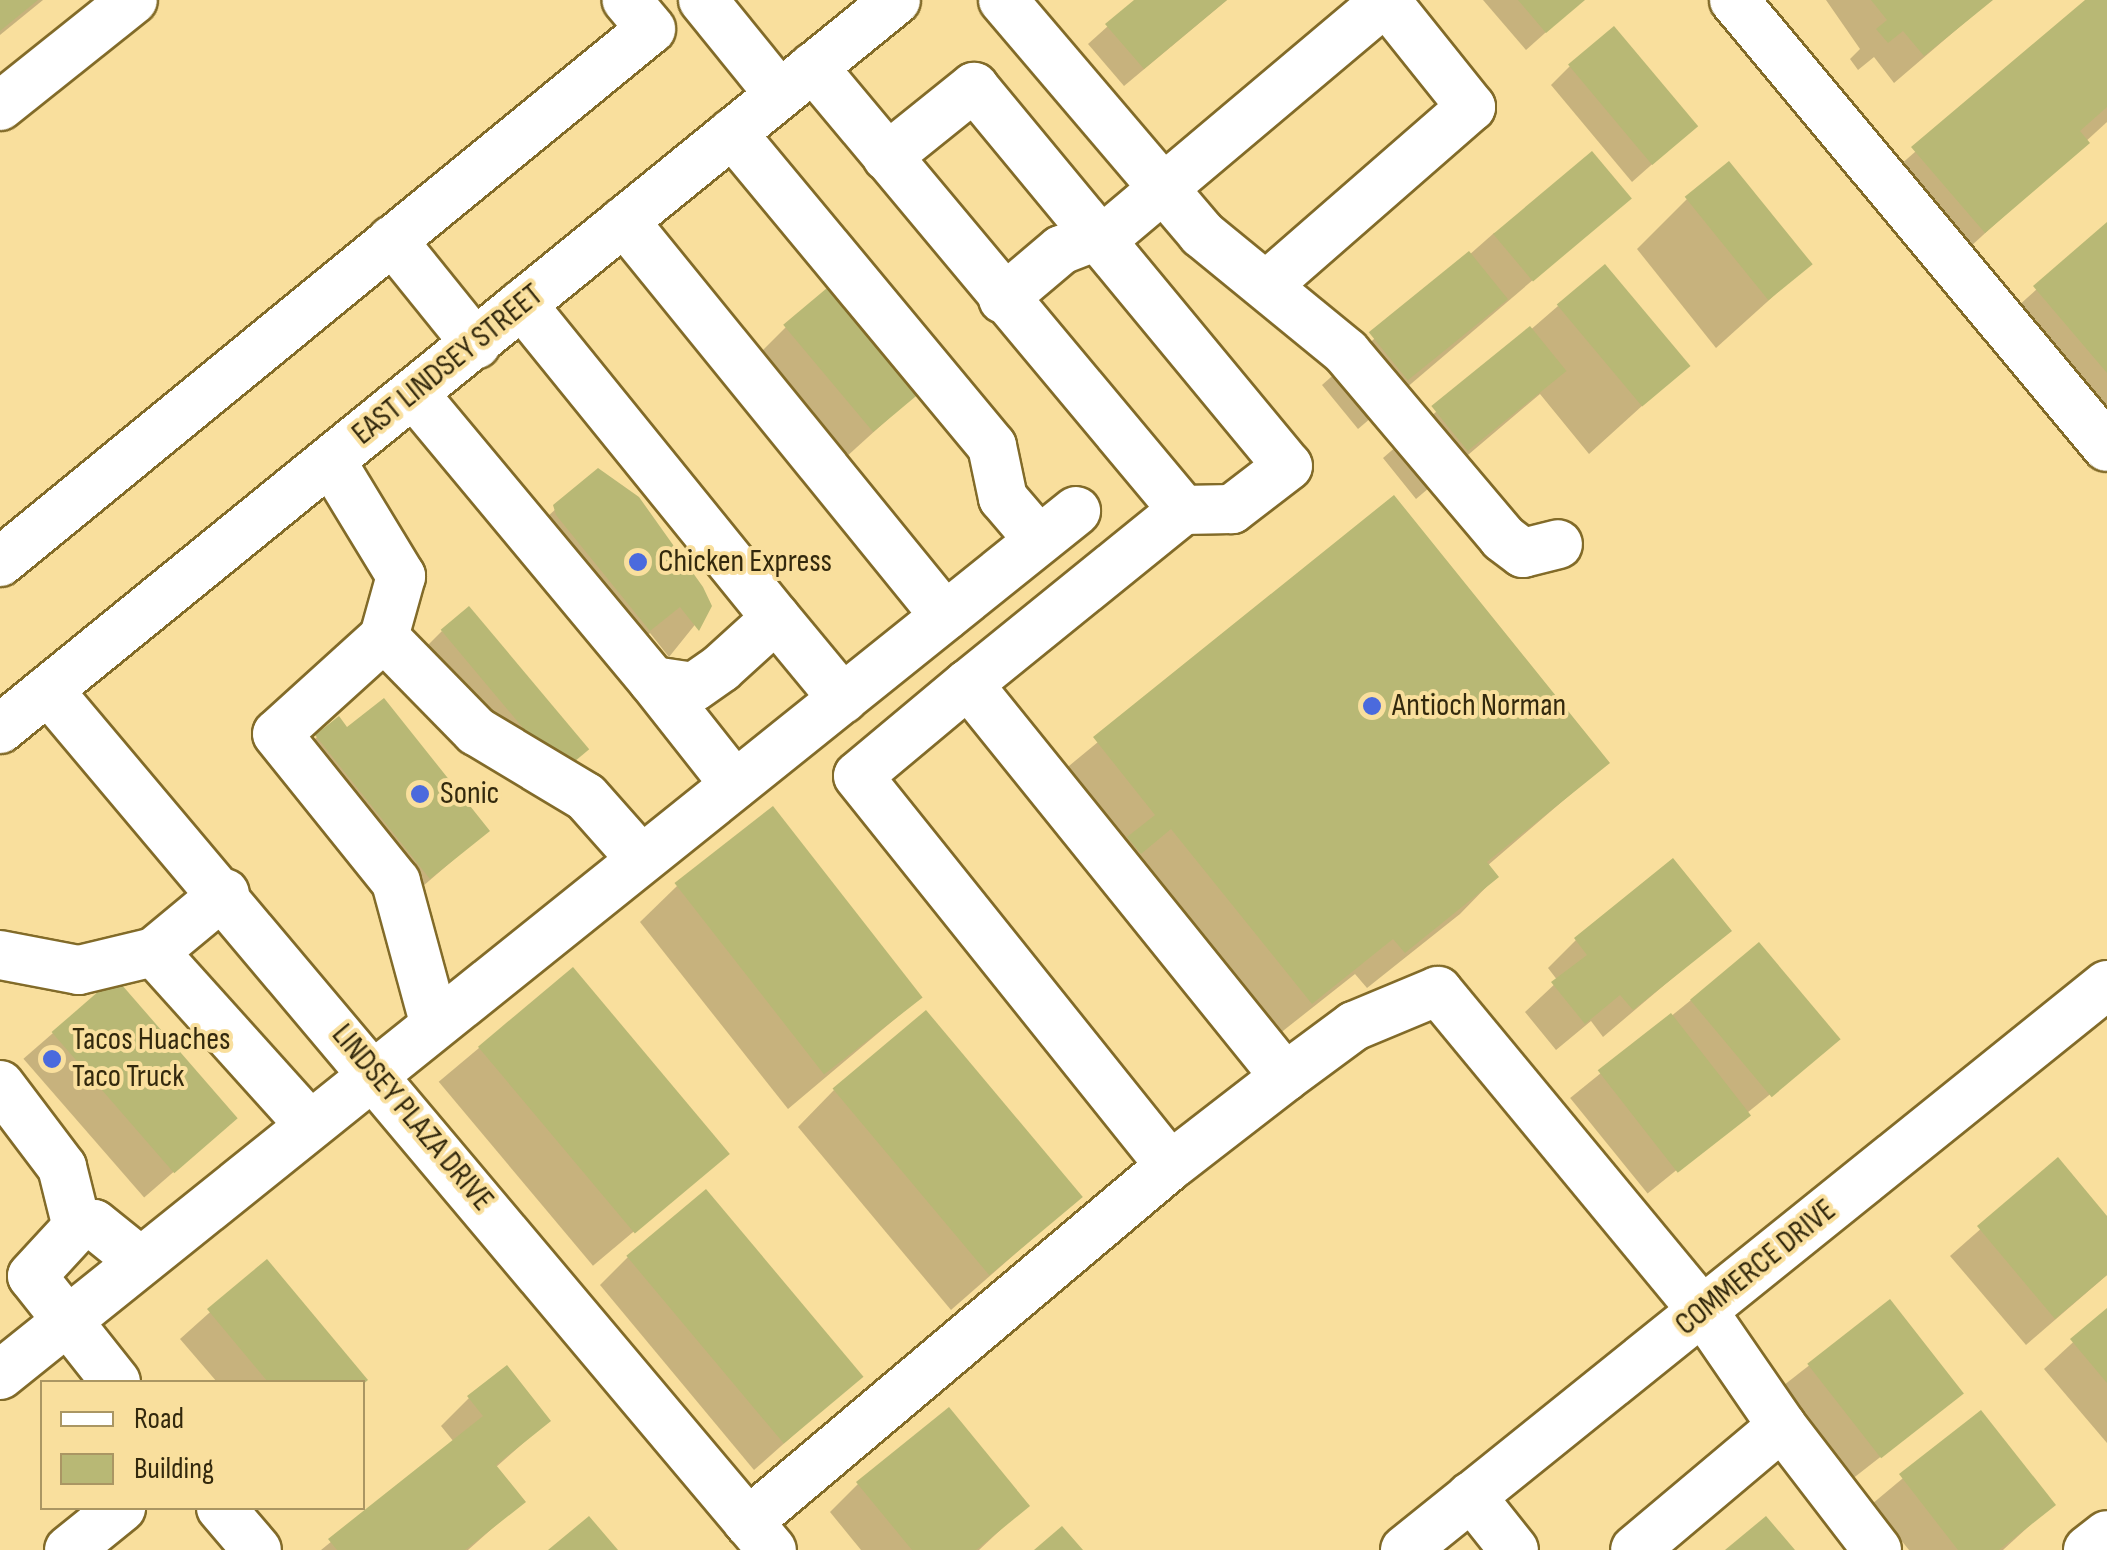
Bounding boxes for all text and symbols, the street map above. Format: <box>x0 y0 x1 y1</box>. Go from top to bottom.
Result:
street label: EAST LINDSEY STREET <box>345 276 551 454</box>
place label: Chicken Express <box>658 543 832 581</box>
marker: Chicken Express <box>627 551 649 573</box>
place label: Antioch Norman <box>1392 687 1566 725</box>
marker: Antioch Norman <box>1361 695 1383 717</box>
place label: Sonic <box>440 775 499 813</box>
marker: Sonic <box>409 783 431 805</box>
street label: LINDSEY PLAZA DRIVE <box>323 1017 501 1219</box>
place label: Tacos Huaches Taco Truck <box>72 1022 231 1097</box>
marker: Tacos Huaches Taco Truck <box>41 1048 63 1070</box>
street label: COMMERCE DRIVE <box>1668 1192 1844 1344</box>
legend <box>40 1380 365 1510</box>
text: Road <box>134 1401 184 1437</box>
text: Building <box>134 1451 214 1487</box>

